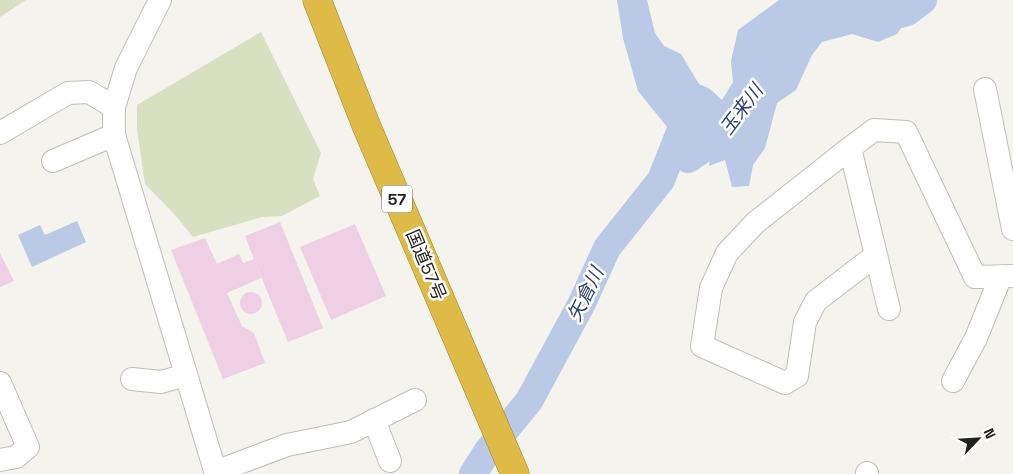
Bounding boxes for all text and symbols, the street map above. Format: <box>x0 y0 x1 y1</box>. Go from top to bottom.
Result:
water label: 玉来川 <box>714 77 770 140</box>
road number: 57 <box>382 185 412 212</box>
street label: 国道57号 <box>401 226 452 304</box>
water label: 矢倉川 <box>562 261 610 325</box>
north arrow <box>953 414 1003 464</box>
text: N <box>980 425 1000 442</box>

